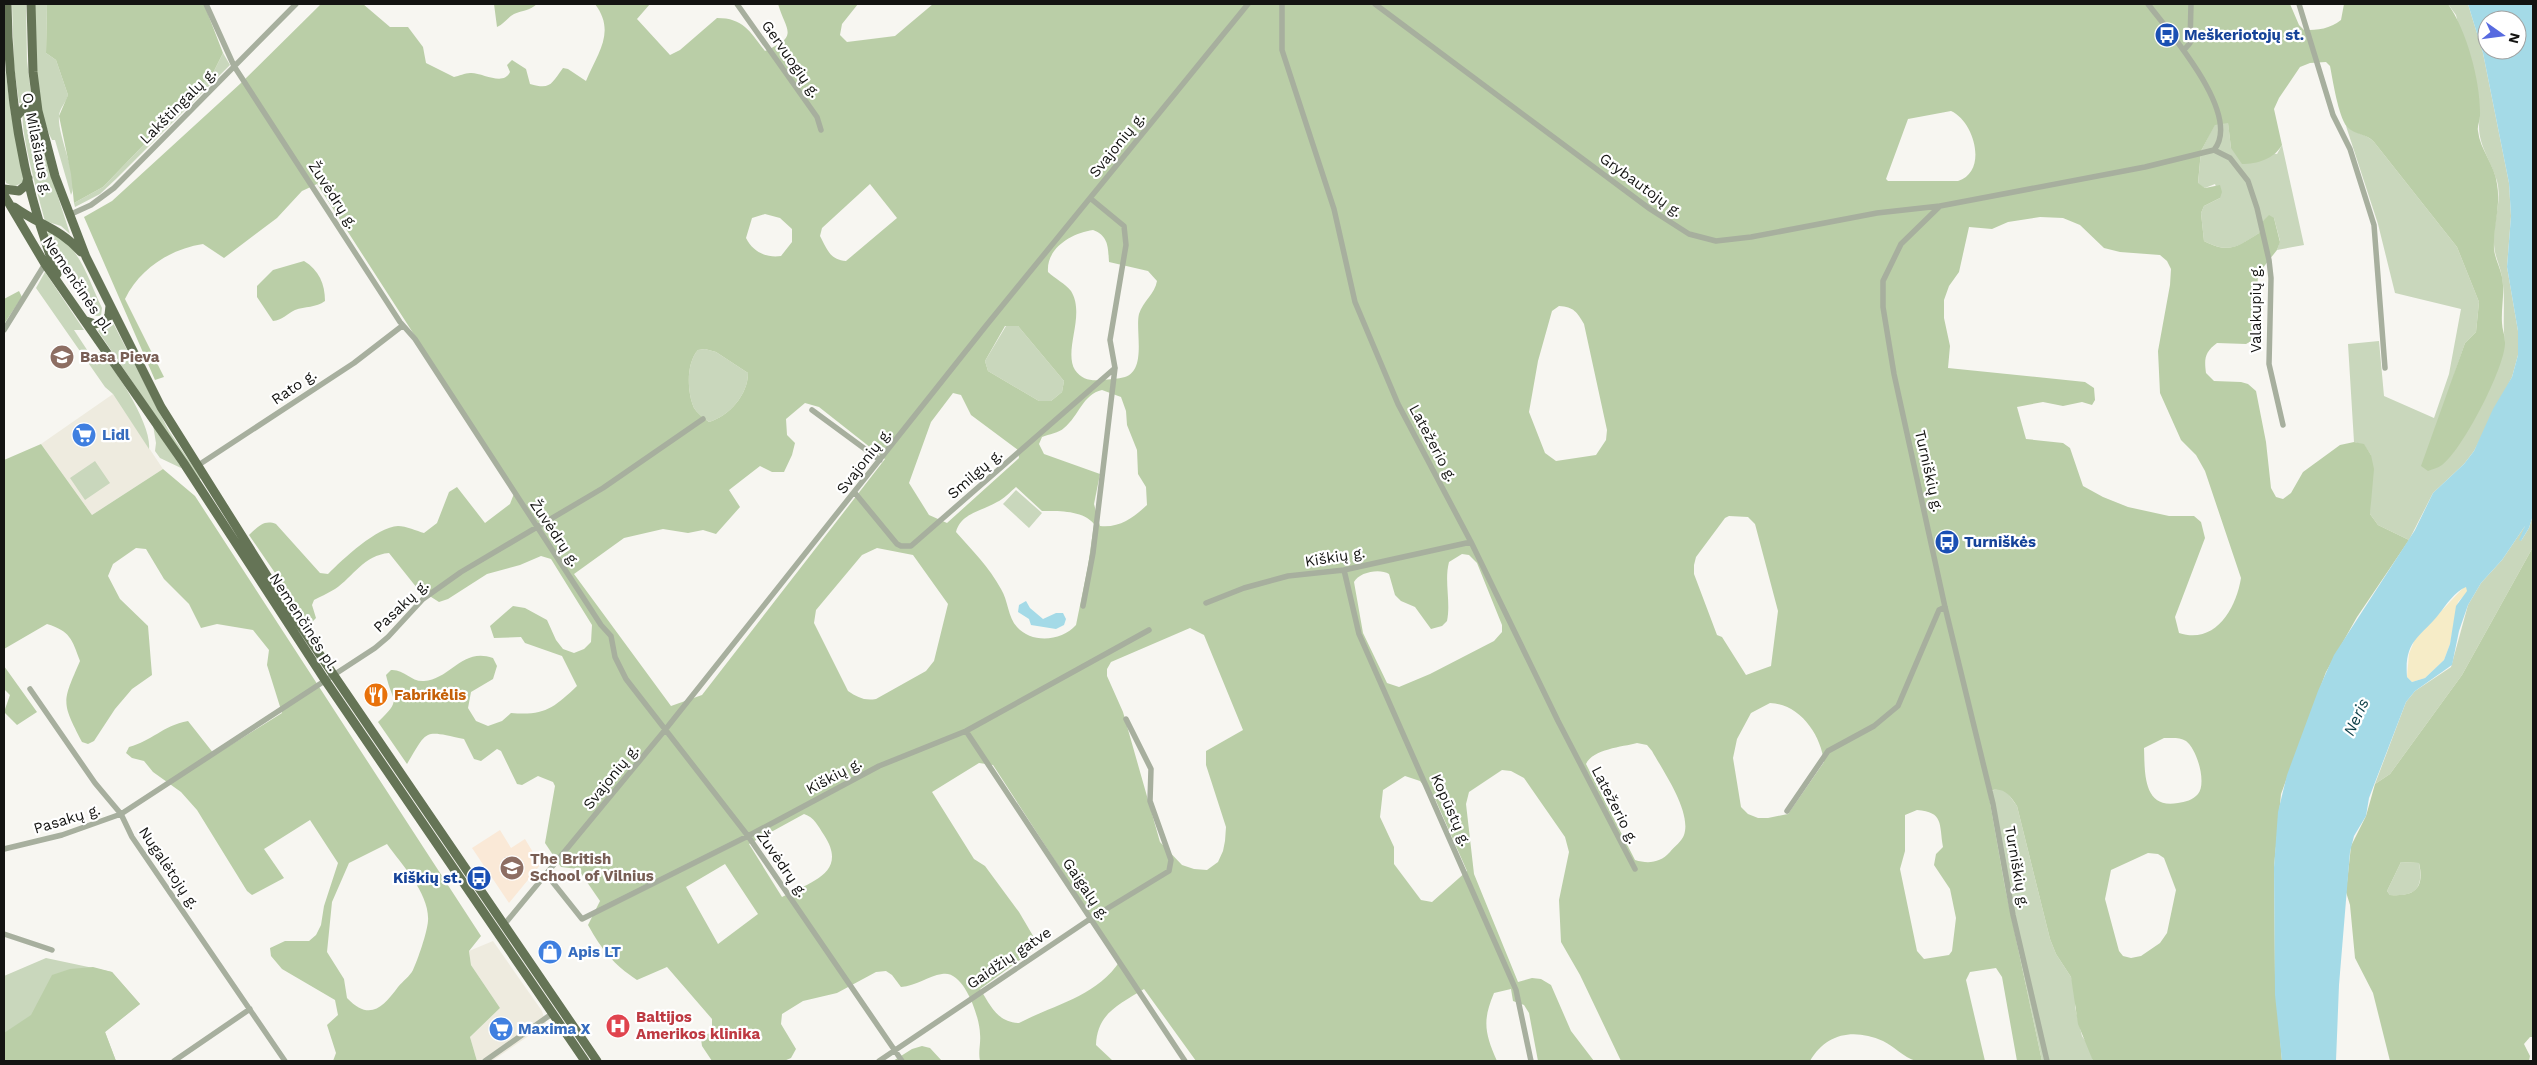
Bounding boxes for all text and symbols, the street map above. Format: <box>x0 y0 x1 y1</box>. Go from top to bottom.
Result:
north arrow <box>2477 10 2527 60</box>
street label: Gervuogių g. <box>758 17 824 101</box>
bus stop icon: Meškeriotojų st. <box>2154 22 2180 48</box>
place label: Meškeriotojų st. <box>2184 26 2304 44</box>
text: N <box>2506 31 2524 45</box>
street label: Lakštingalų g. <box>136 64 220 148</box>
street label: O. Milašiaus g. <box>18 91 56 197</box>
street label: Svajonių g. <box>1085 109 1149 181</box>
street label: Grybautojų g. <box>1596 149 1686 221</box>
street label: Žuvėdrų g. <box>305 158 361 232</box>
street label: Nemenčinės pl. <box>39 233 117 337</box>
street label: Valakupių g. <box>2247 265 2265 353</box>
school or university icon: Basa Pieva <box>49 344 75 370</box>
place label: Basa Pieva <box>80 348 160 366</box>
street label: Rato g. <box>268 365 320 409</box>
street label: Latežerio g. <box>1405 401 1461 485</box>
supermarket icon: Lidl <box>71 422 97 448</box>
street label: Svajonių g. <box>833 425 895 497</box>
place label: Lidl <box>102 426 130 444</box>
street label: Turniškių g. <box>1911 428 1947 514</box>
street label: Smilgų g. <box>944 445 1006 503</box>
street label: Žuvėdrų g. <box>526 496 584 570</box>
bus stop icon: Turniškės <box>1934 529 1960 555</box>
place label: Turniškės <box>1964 533 2036 551</box>
street label: Kiškių g. <box>1304 543 1366 571</box>
street label: Nemenčinės pl. <box>266 570 342 674</box>
street label: Pasakų g. <box>370 576 432 636</box>
restaurant icon: Fabrikėlis <box>363 682 389 708</box>
place label: Fabrikėlis <box>394 686 466 704</box>
water label: Neris <box>2339 695 2373 739</box>
street label: Svajonių g. <box>579 741 643 813</box>
street label: Kiškių g. <box>803 754 865 798</box>
street label: Latežerio g. <box>1588 763 1642 847</box>
street label: Kopūstų g. <box>1427 771 1475 849</box>
street label: Pasakų g. <box>31 800 103 838</box>
street label: Nugalėtojų g. <box>135 823 203 913</box>
street label: Turniškių g. <box>2001 824 2033 910</box>
street label: Žuvėdrų g. <box>753 827 811 901</box>
place label: The British School of Vilnius <box>530 850 654 885</box>
school or university icon: The British School of Vilnius <box>499 855 525 881</box>
street label: Gaigalų g. <box>1059 855 1113 923</box>
bus stop icon: Kiškių st. <box>466 865 492 891</box>
place label: Kiškių st. <box>393 869 462 887</box>
street label: Gaidžių gatve <box>963 923 1055 993</box>
shop icon: Apis LT <box>537 939 563 965</box>
place label: Apis LT <box>568 943 621 961</box>
place label: Baltijos Amerikos klinika <box>636 1008 761 1043</box>
hospital icon: Baltijos Amerikos klinika <box>605 1013 631 1039</box>
supermarket icon: Maxima X <box>488 1016 514 1042</box>
place label: Maxima X <box>518 1020 590 1038</box>

